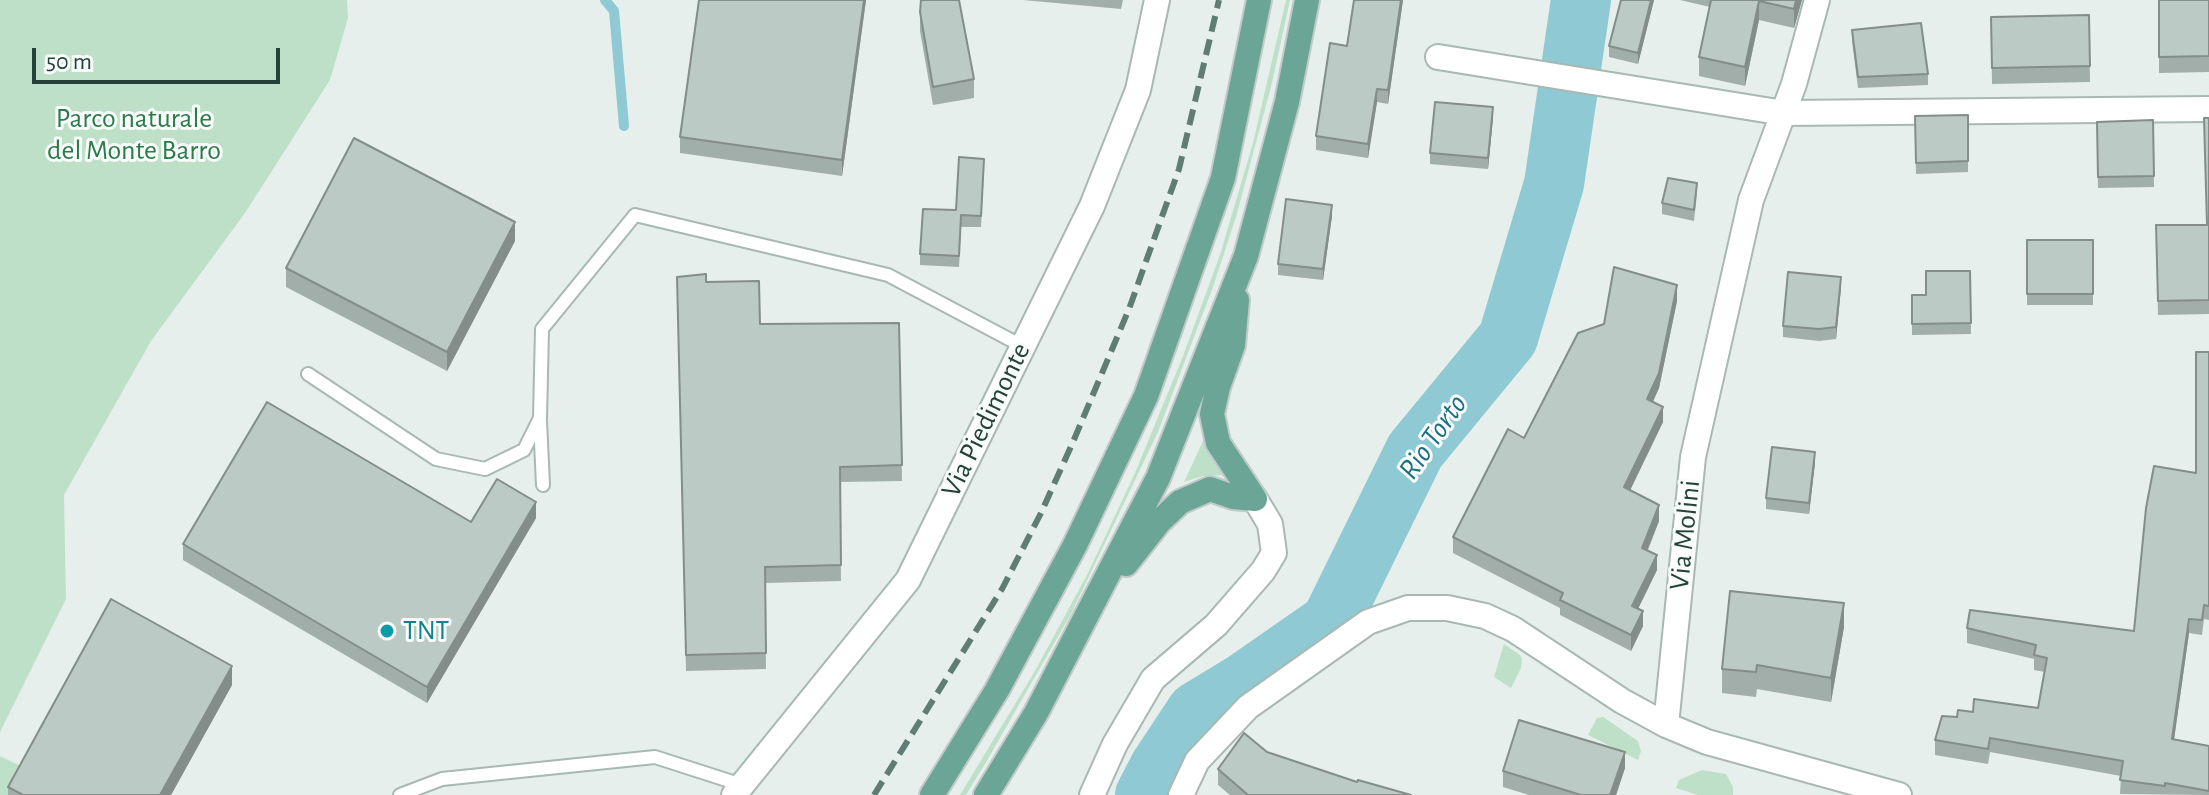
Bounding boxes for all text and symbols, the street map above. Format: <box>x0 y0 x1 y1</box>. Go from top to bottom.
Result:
scale bar <box>36 32 284 82</box>
text: 50 m <box>46 50 92 74</box>
park label: Parco naturale del Monte Barro <box>47 102 221 168</box>
street label: Via Piedimonte <box>934 337 1038 503</box>
water label: Rio Torto <box>1391 388 1475 486</box>
street label: Via Molini <box>1663 478 1707 592</box>
place label: TNT <box>403 614 449 648</box>
marker: TNT <box>378 622 396 640</box>

